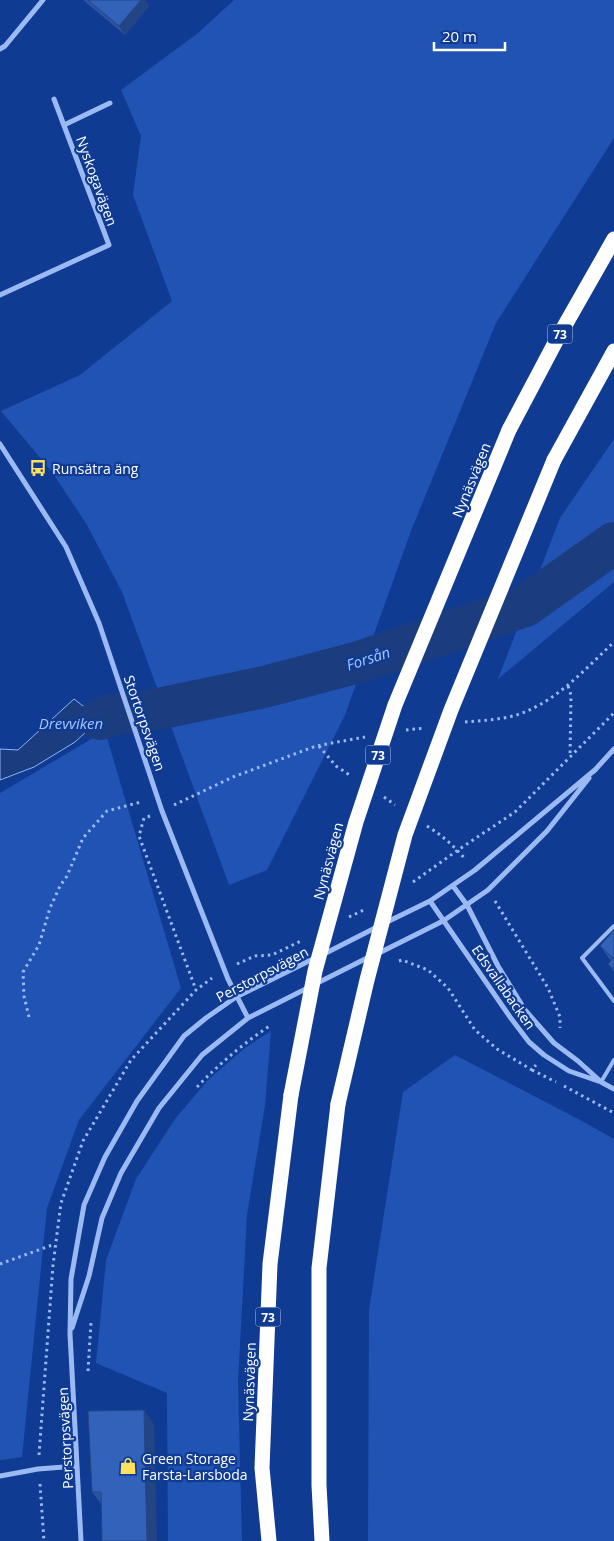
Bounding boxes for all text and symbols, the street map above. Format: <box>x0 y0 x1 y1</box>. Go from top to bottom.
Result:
scale bar <box>434 20 505 52</box>
text: 20 m <box>442 26 477 46</box>
street label: Nyskogavägen <box>72 133 122 229</box>
road number: 73 <box>548 324 572 344</box>
street label: Nynäsvägen <box>447 440 495 520</box>
bus stop icon: Runsätra äng <box>28 458 48 478</box>
place label: Runsätra äng <box>52 459 139 478</box>
water label: Forsån <box>343 642 393 674</box>
street label: Stortorpsvägen <box>120 673 170 773</box>
water label: Drevviken <box>39 713 103 733</box>
road number: 73 <box>366 746 390 764</box>
street label: Nynäsvägen <box>309 820 347 902</box>
street label: Edsvallabacken <box>468 941 540 1033</box>
street label: Perstorpsvägen <box>213 942 311 1006</box>
road number: 73 <box>256 1308 280 1326</box>
street label: Nynäsvägen <box>238 1342 260 1422</box>
street label: Perstorpsvägen <box>53 1387 77 1489</box>
place label: Green Storage Farsta-Larsboda <box>142 1449 248 1484</box>
shop icon: Green Storage Farsta-Larsboda <box>118 1456 138 1476</box>

